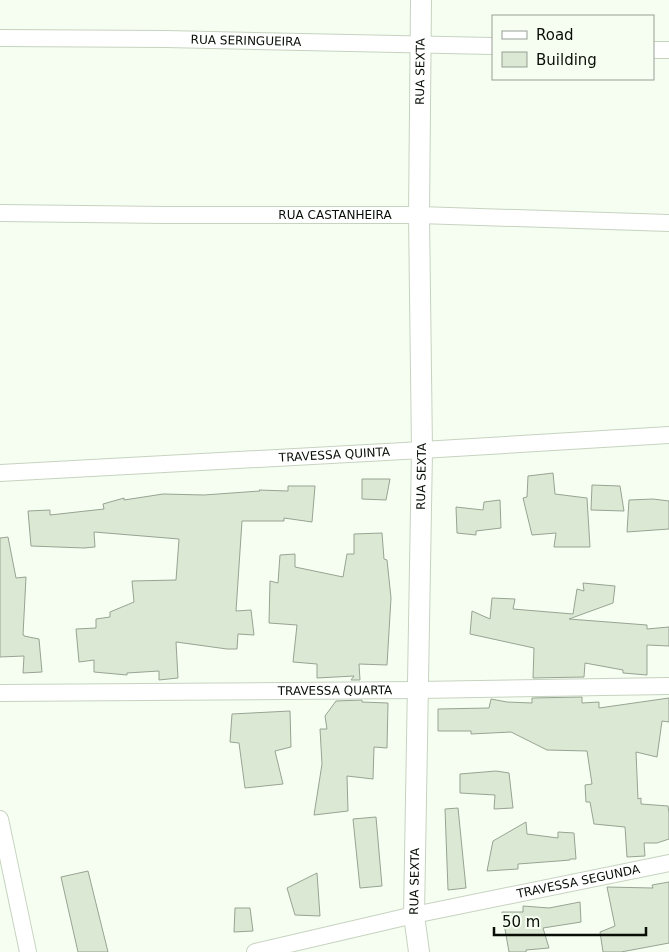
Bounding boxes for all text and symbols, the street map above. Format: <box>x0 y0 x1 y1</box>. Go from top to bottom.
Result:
legend <box>492 15 654 80</box>
text: Road <box>536 26 574 44</box>
street label: RUA SERINGUEIRA <box>191 33 302 49</box>
street label: RUA SEXTA <box>413 37 428 105</box>
text: Building <box>536 51 597 69</box>
street label: RUA CASTANHEIRA <box>278 208 392 222</box>
street label: RUA SEXTA <box>414 442 429 510</box>
street label: TRAVESSA QUINTA <box>278 445 391 465</box>
street label: TRAVESSA QUARTA <box>277 683 393 698</box>
street label: RUA SEXTA <box>407 847 422 915</box>
street label: TRAVESSA SEGUNDA <box>514 862 642 901</box>
scale bar <box>494 904 646 936</box>
text: 50 m <box>502 913 540 931</box>

